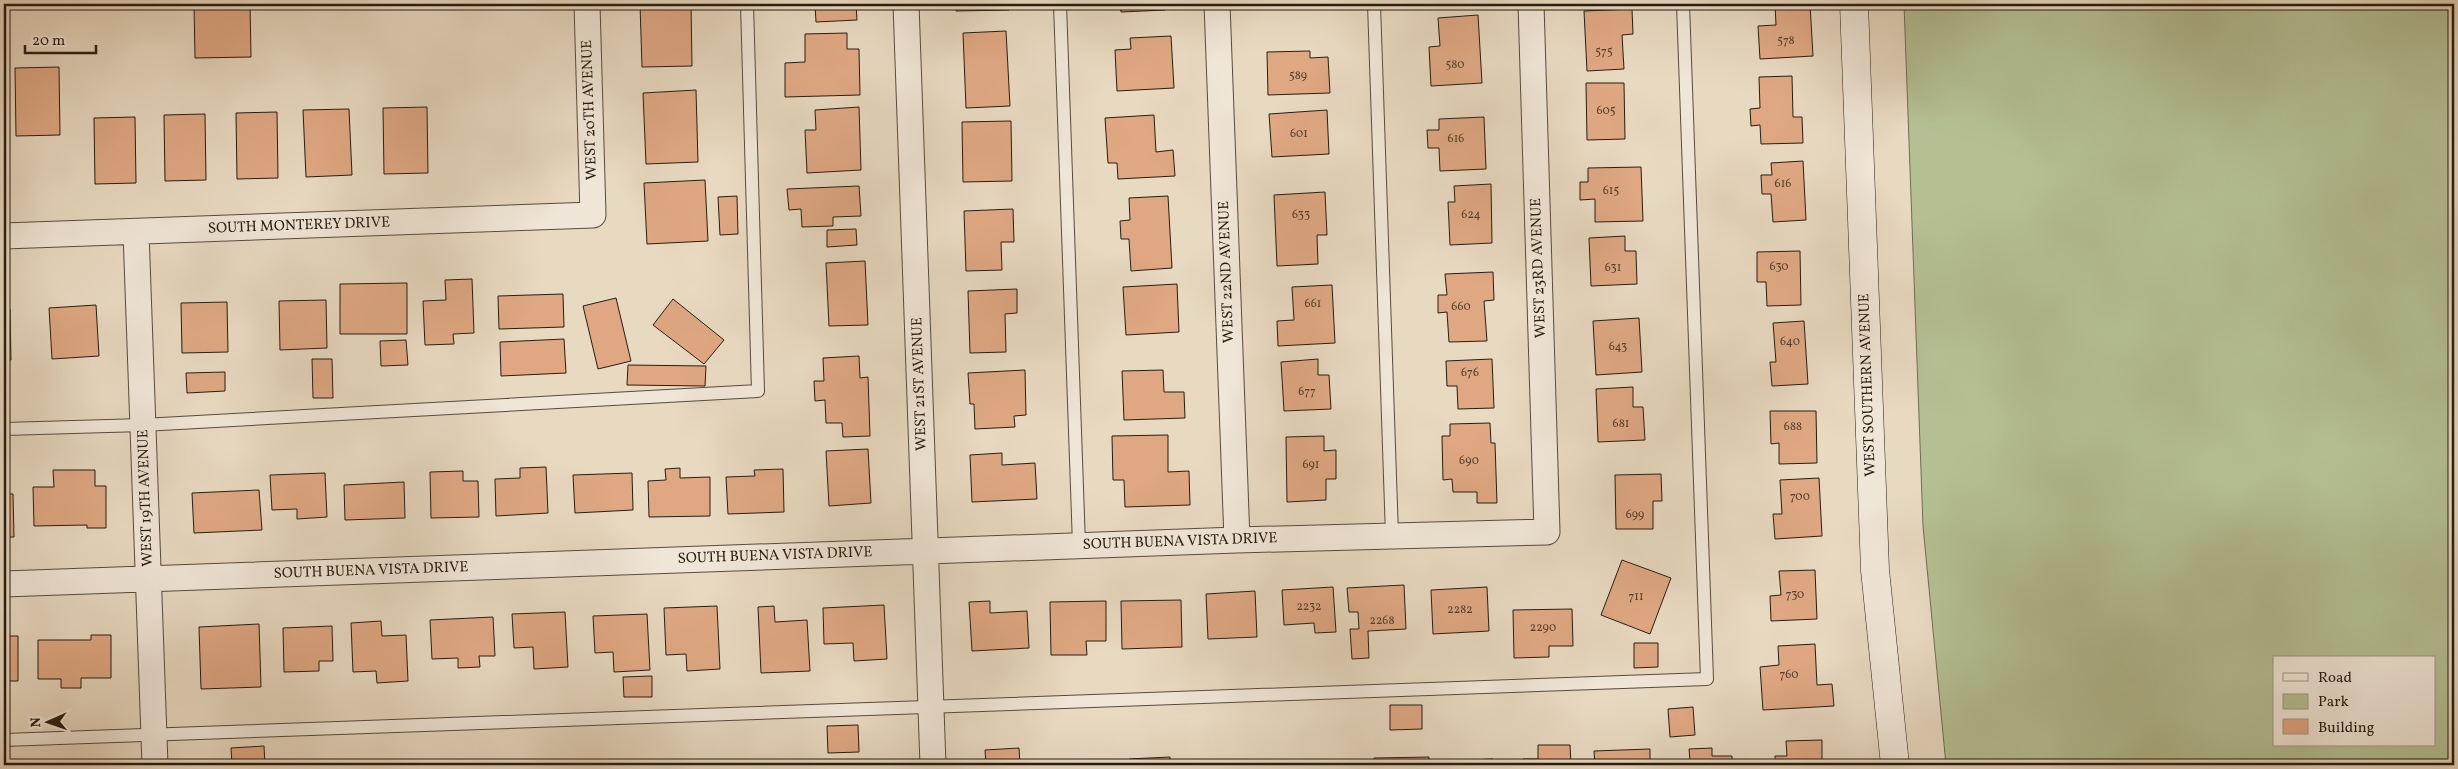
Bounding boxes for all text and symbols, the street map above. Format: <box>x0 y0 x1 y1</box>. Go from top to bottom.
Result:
scale bar <box>25 22 96 54</box>
text: 20 m <box>32 31 65 52</box>
house number: 578 <box>1777 33 1795 49</box>
street label: WEST 20TH AVENUE <box>577 39 603 181</box>
house number: 575 <box>1595 44 1613 60</box>
house number: 580 <box>1445 57 1465 73</box>
house number: 589 <box>1289 68 1307 84</box>
house number: 605 <box>1597 103 1616 119</box>
house number: 601 <box>1290 126 1308 142</box>
house number: 616 <box>1448 131 1464 147</box>
house number: 616 <box>1775 176 1791 192</box>
house number: 615 <box>1603 183 1619 199</box>
street label: WEST 23RD AVENUE <box>1526 197 1552 339</box>
street label: WEST 22ND AVENUE <box>1214 201 1240 343</box>
house number: 633 <box>1292 207 1310 223</box>
house number: 624 <box>1461 207 1481 223</box>
street label: SOUTH MONTEREY DRIVE <box>208 212 390 240</box>
house number: 630 <box>1769 259 1789 275</box>
house number: 631 <box>1605 260 1621 276</box>
street label: WEST SOUTHERN AVENUE <box>1854 293 1882 477</box>
house number: 661 <box>1305 296 1321 312</box>
house number: 660 <box>1451 299 1471 315</box>
street label: WEST 21ST AVENUE <box>907 317 933 451</box>
house number: 640 <box>1780 334 1800 350</box>
house number: 643 <box>1609 339 1627 355</box>
house number: 676 <box>1461 365 1479 381</box>
house number: 677 <box>1298 384 1316 400</box>
house number: 681 <box>1613 416 1629 432</box>
house number: 688 <box>1784 419 1802 435</box>
street label: WEST 19TH AVENUE <box>133 429 159 567</box>
house number: 690 <box>1459 453 1479 469</box>
house number: 691 <box>1303 457 1319 473</box>
house number: 700 <box>1790 489 1810 505</box>
house number: 699 <box>1626 507 1644 523</box>
street label: SOUTH BUENA VISTA DRIVE <box>1082 528 1278 556</box>
street label: SOUTH BUENA VISTA DRIVE <box>677 542 873 570</box>
street label: SOUTH BUENA VISTA DRIVE <box>273 557 469 585</box>
house number: 730 <box>1786 587 1804 603</box>
house number: 711 <box>1628 589 1644 605</box>
house number: 2232 <box>1296 599 1322 615</box>
house number: 2282 <box>1447 602 1473 618</box>
house number: 2268 <box>1369 613 1395 629</box>
house number: 2290 <box>1530 620 1556 636</box>
legend <box>2273 656 2436 746</box>
house number: 760 <box>1779 667 1799 683</box>
text: Road <box>2318 668 2352 689</box>
text: Park <box>2318 692 2349 713</box>
north arrow <box>22 696 72 746</box>
text: N <box>27 717 46 728</box>
text: Building <box>2318 718 2375 739</box>

